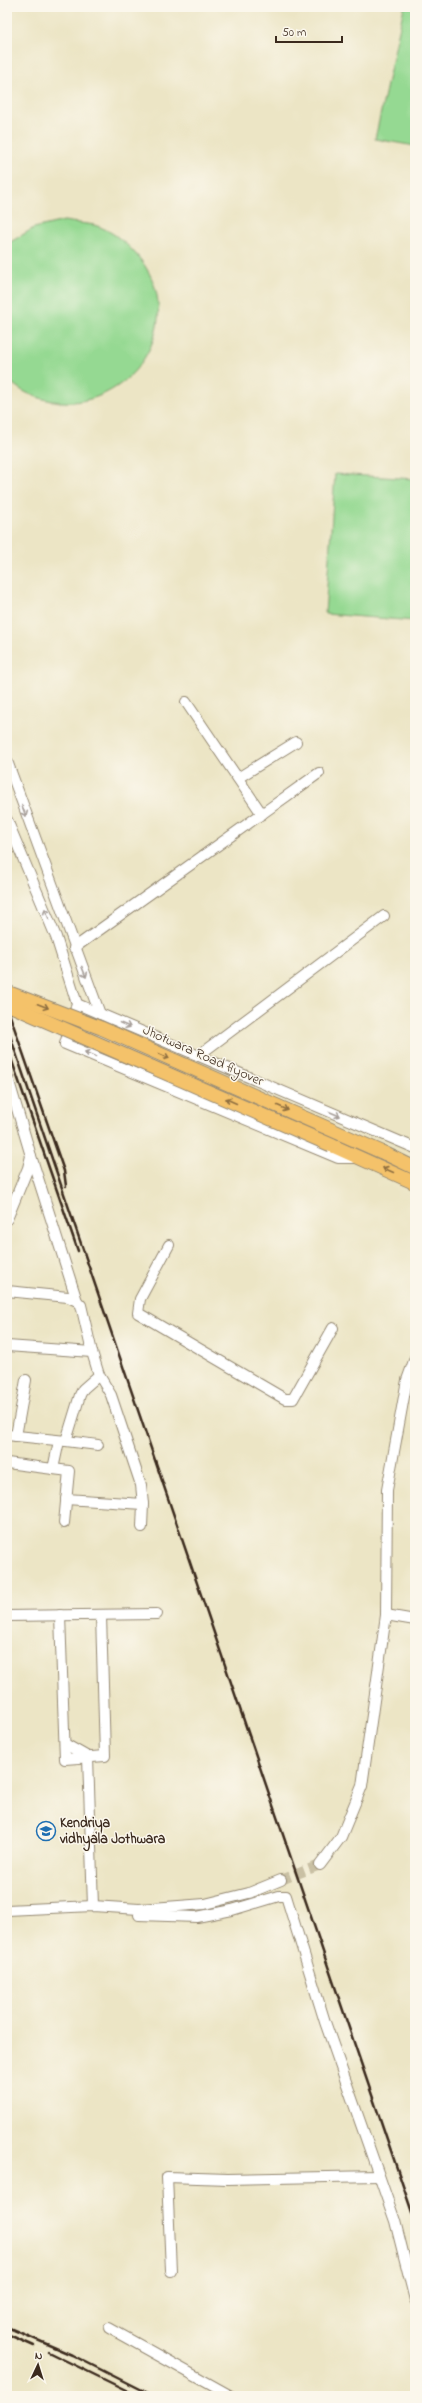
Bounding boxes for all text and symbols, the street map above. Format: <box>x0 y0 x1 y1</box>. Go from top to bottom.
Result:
scale bar <box>276 18 342 44</box>
text: 50 m <box>282 24 306 42</box>
one-way arrow <box>21 805 29 817</box>
one-way arrow <box>42 908 50 920</box>
one-way arrow <box>80 966 88 978</box>
one-way arrow <box>37 1003 49 1011</box>
street label: Jhotwara Road flyover <box>139 1020 267 1093</box>
one-way arrow <box>119 1022 131 1029</box>
one-way arrow <box>85 1050 97 1058</box>
one-way arrow <box>157 1053 169 1060</box>
one-way arrow <box>226 1097 238 1105</box>
one-way arrow <box>276 1105 288 1112</box>
one-way arrow <box>329 1110 341 1118</box>
one-way arrow <box>382 1166 394 1174</box>
place label: Kendriya vidhyala Jothwara <box>59 1813 166 1852</box>
school or university icon: Kendriya vidhyala Jothwara <box>35 1820 57 1842</box>
north arrow <box>18 2345 58 2385</box>
text: N <box>34 2348 43 2364</box>

